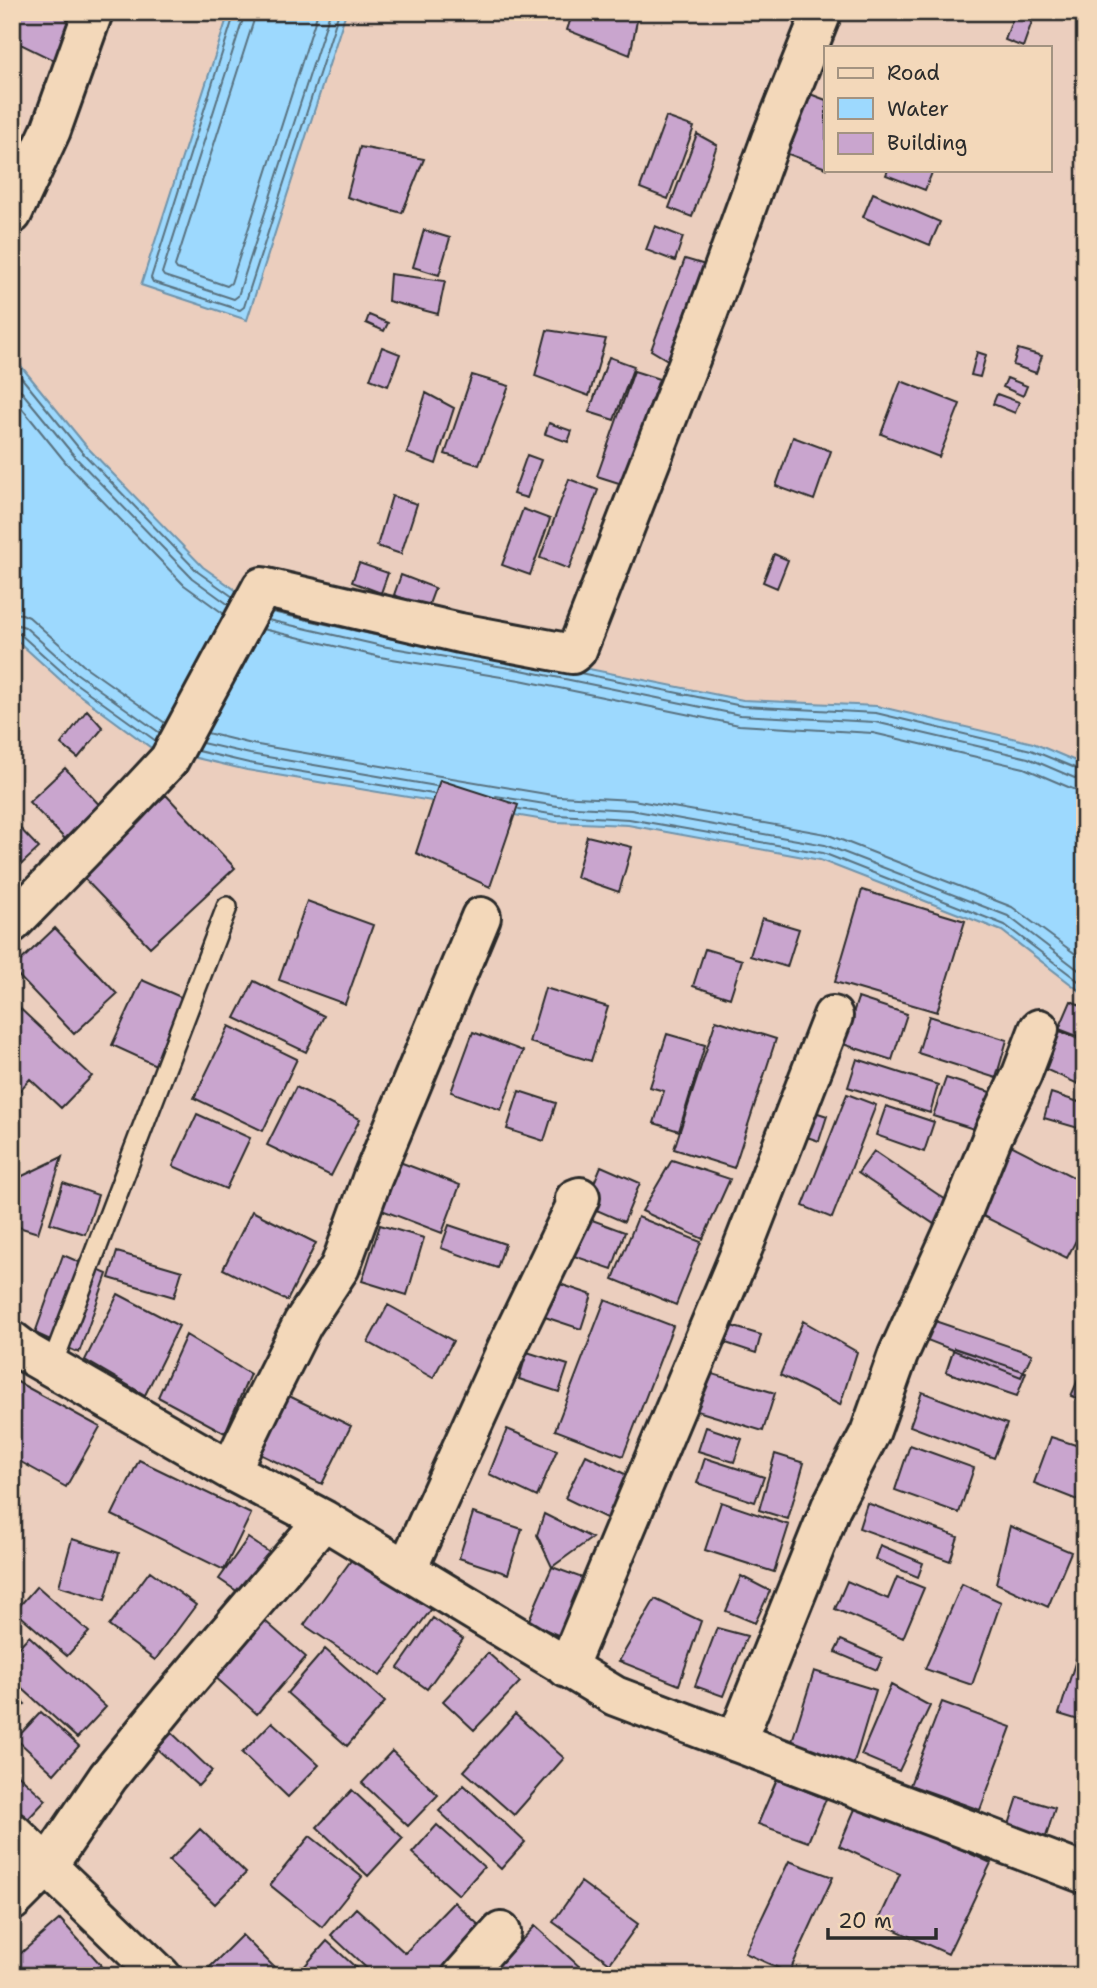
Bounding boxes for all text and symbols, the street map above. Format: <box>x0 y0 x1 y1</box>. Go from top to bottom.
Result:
legend <box>824 46 1052 172</box>
text: Road <box>887 59 940 87</box>
text: Water <box>887 95 949 123</box>
text: Building <box>887 129 967 157</box>
scale bar <box>828 1897 936 1941</box>
text: 20 m <box>838 1907 892 1935</box>

